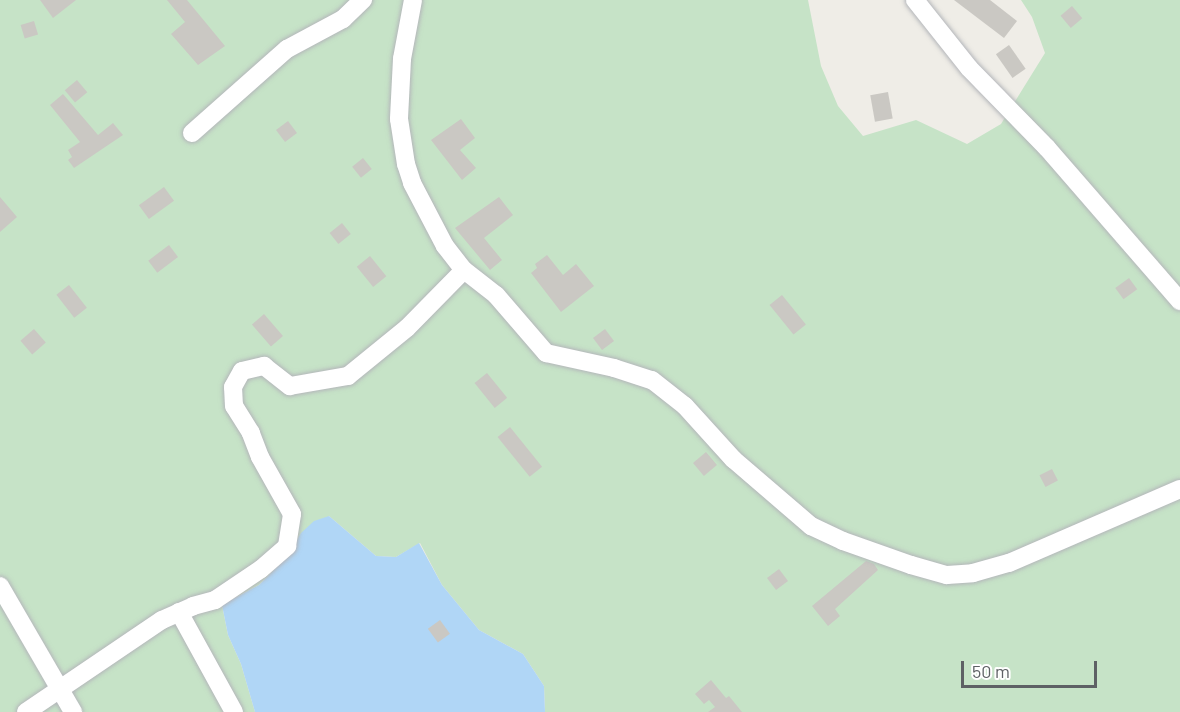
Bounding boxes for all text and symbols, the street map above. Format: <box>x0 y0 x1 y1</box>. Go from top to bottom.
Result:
scale bar <box>964 649 1100 687</box>
text: 50 m <box>972 660 1010 682</box>

